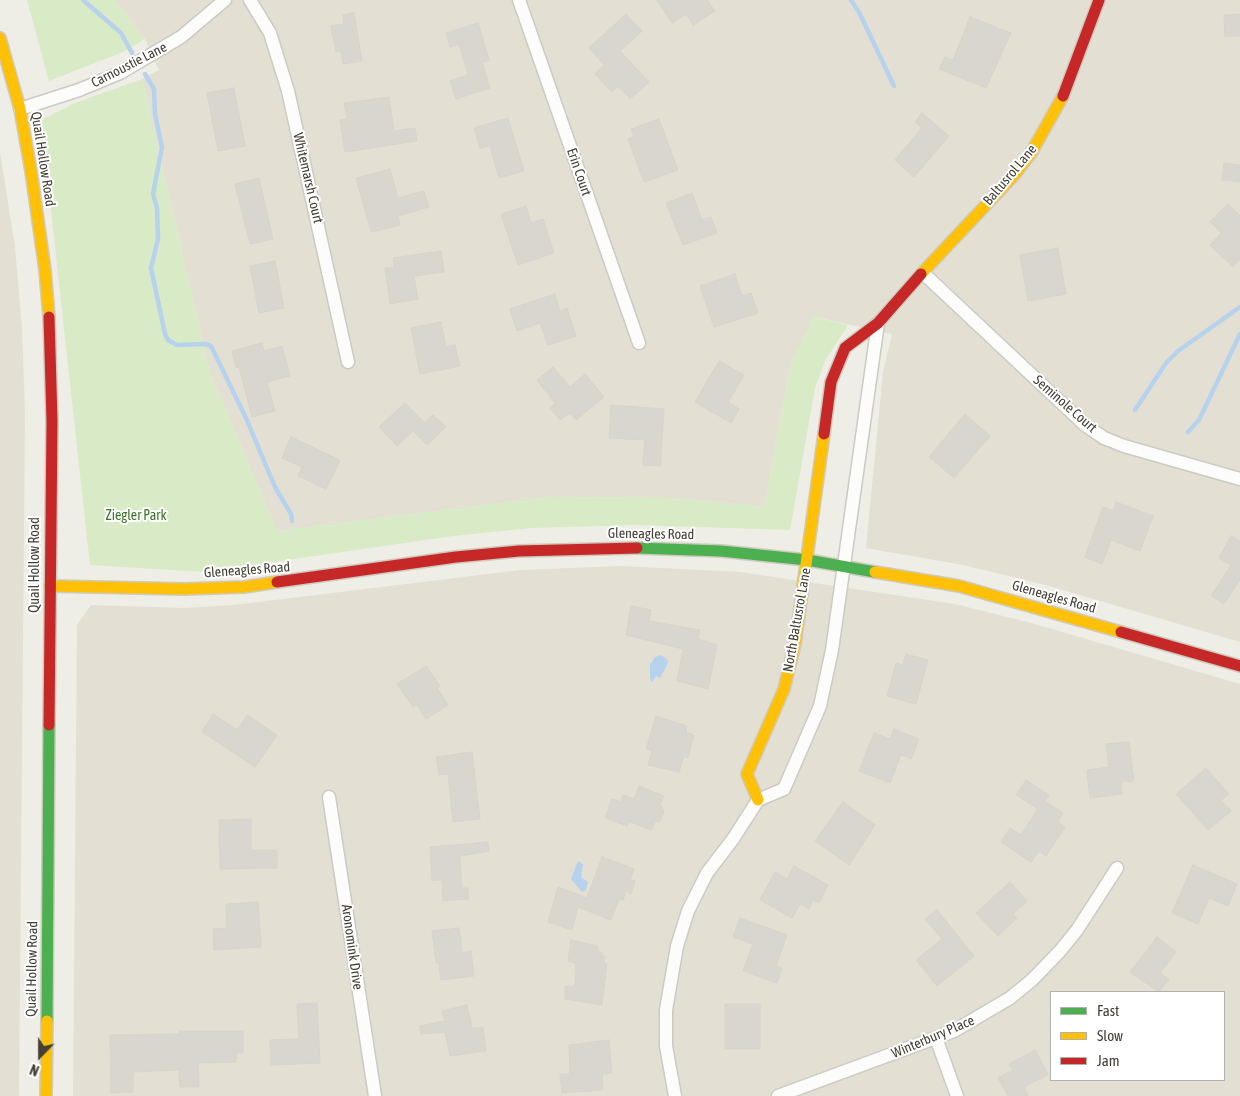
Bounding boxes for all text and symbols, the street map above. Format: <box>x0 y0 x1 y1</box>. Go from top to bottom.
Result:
street label: Carnoustie Lane <box>88 39 170 91</box>
street label: Quail Hollow Road <box>27 110 59 208</box>
street label: Whitemarsh Court <box>289 131 327 225</box>
street label: Baltusrol Lane <box>980 141 1040 209</box>
street label: Erin Court <box>563 146 595 198</box>
street label: Seminole Court <box>1030 372 1100 436</box>
park label: Ziegler Park <box>105 508 167 524</box>
street label: Quail Hollow Road <box>27 517 43 613</box>
street label: Gleneagles Road <box>608 525 694 543</box>
street label: Gleneagles Road <box>203 559 291 581</box>
street label: North Baltusrol Lane <box>780 567 814 673</box>
street label: Gleneagles Road <box>1010 577 1098 617</box>
street label: Aronomink Drive <box>338 903 366 991</box>
street label: Quail Hollow Road <box>23 921 41 1017</box>
legend <box>1050 991 1225 1081</box>
text: Fast <box>1097 1002 1119 1019</box>
street label: Winterbury Place <box>889 1012 977 1062</box>
text: Slow <box>1097 1027 1123 1044</box>
north arrow <box>15 1031 65 1081</box>
text: Jam <box>1097 1052 1120 1069</box>
text: N <box>28 1061 41 1079</box>

